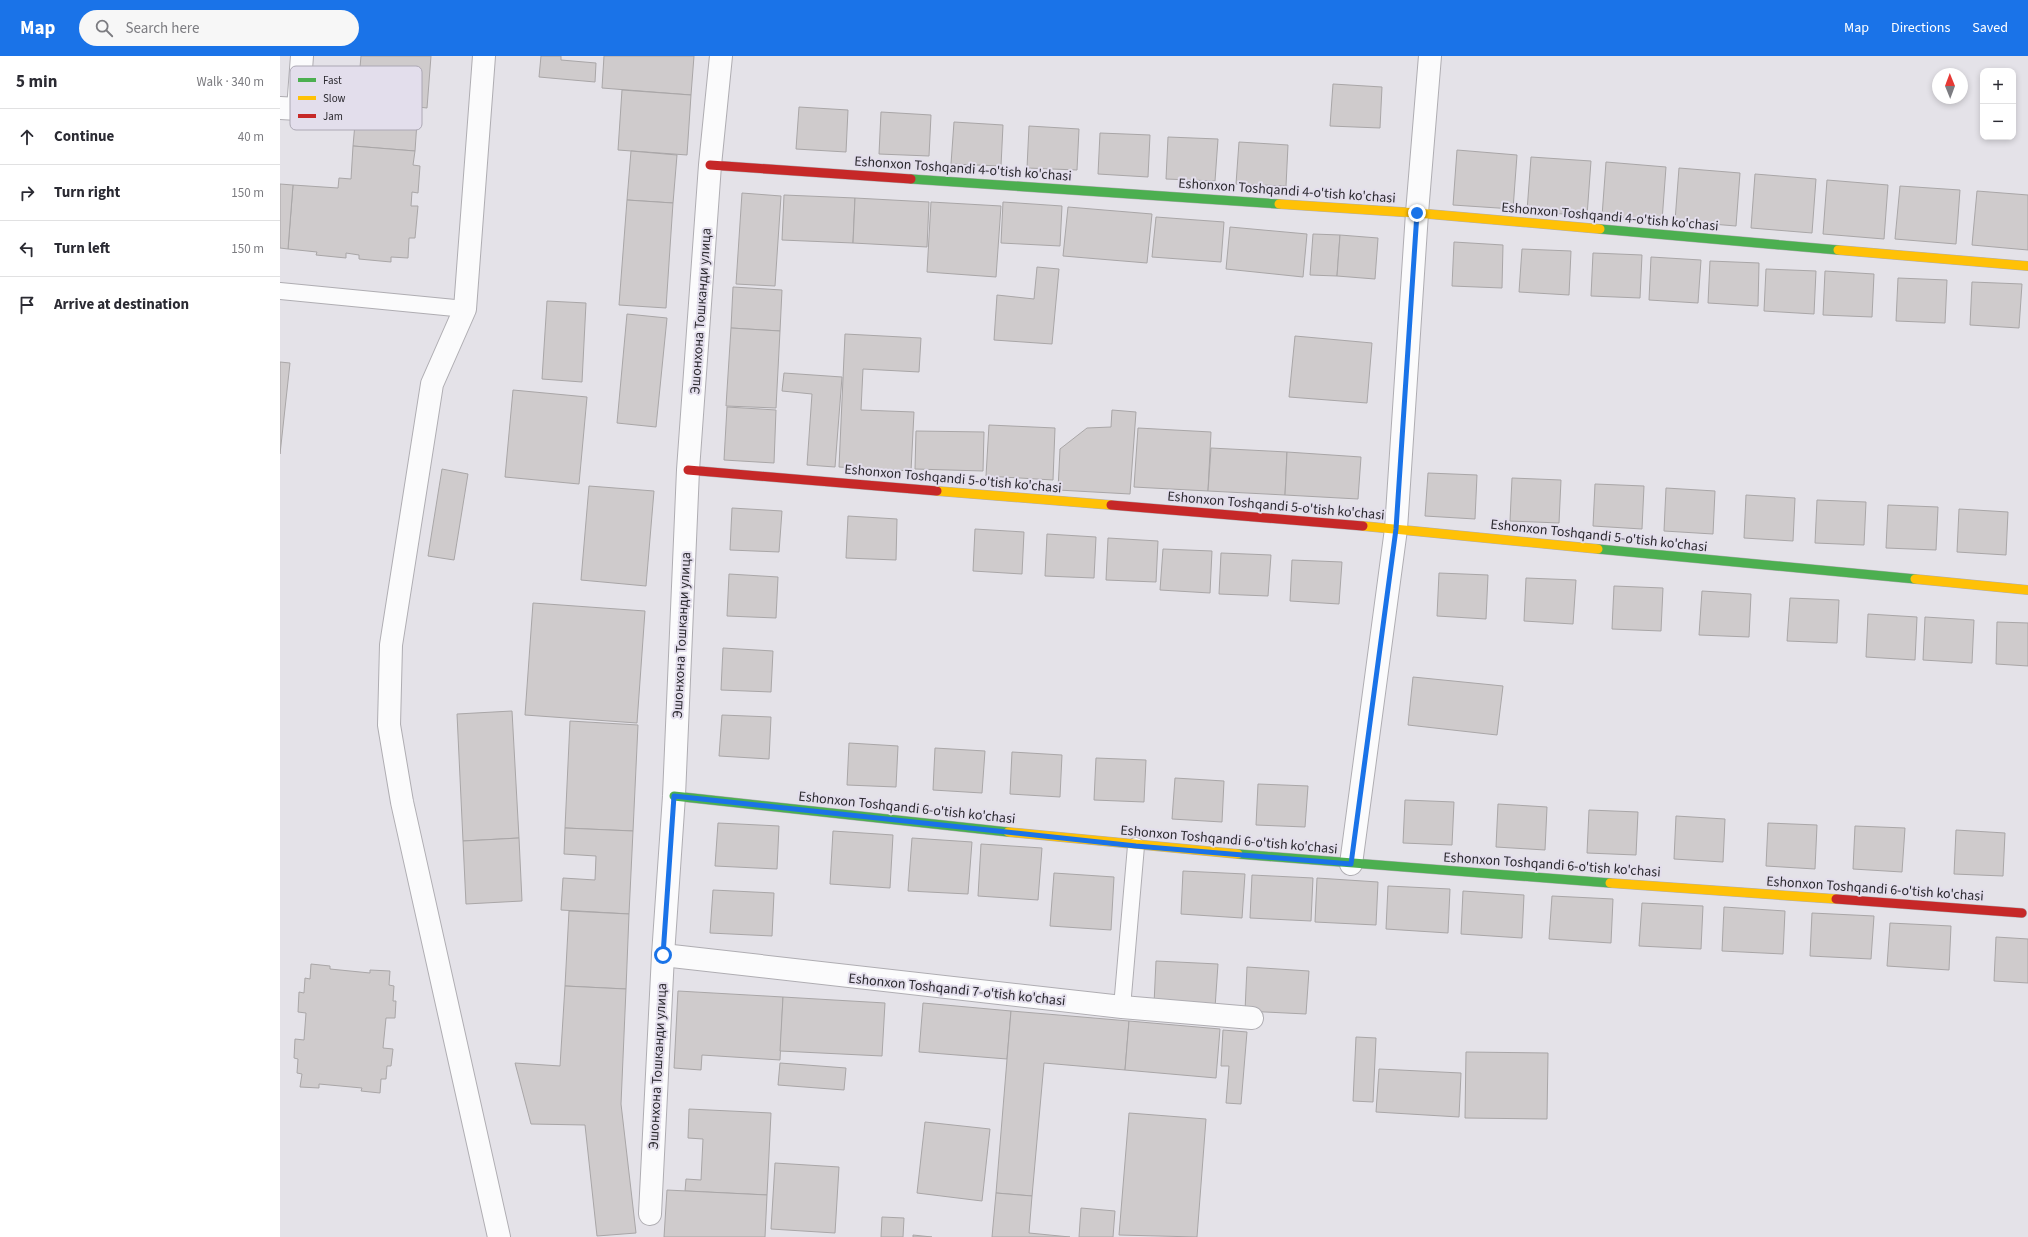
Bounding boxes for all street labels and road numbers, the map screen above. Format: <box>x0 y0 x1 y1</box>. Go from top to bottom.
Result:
street label: Eshonxon Toshqandi 4-o'tish ko'chasi <box>853 151 1072 187</box>
street label: Eshonxon Toshqandi 4-o'tish ko'chasi <box>1177 173 1396 209</box>
street label: Eshonxon Toshqandi 4-o'tish ko'chasi <box>1500 198 1719 236</box>
street label: Эшонхона Тошканди улица <box>685 227 717 395</box>
street label: Eshonxon Toshqandi 5-o'tish ko'chasi <box>843 460 1062 498</box>
street label: Eshonxon Toshqandi 5-o'tish ko'chasi <box>1166 487 1385 525</box>
street label: Eshonxon Toshqandi 5-o'tish ko'chasi <box>1489 515 1708 557</box>
street label: Эшонхона Тошканди улица <box>668 551 696 719</box>
street label: Eshonxon Toshqandi 6-o'tish ko'chasi <box>797 787 1016 829</box>
street label: Eshonxon Toshqandi 6-o'tish ko'chasi <box>1119 821 1338 859</box>
street label: Eshonxon Toshqandi 6-o'tish ko'chasi <box>1442 847 1661 883</box>
street label: Eshonxon Toshqandi 6-o'tish ko'chasi <box>1765 871 1984 907</box>
street label: Eshonxon Toshqandi 7-o'tish ko'chasi <box>847 969 1066 1011</box>
street label: Эшонхона Тошканди улица <box>644 982 672 1150</box>

